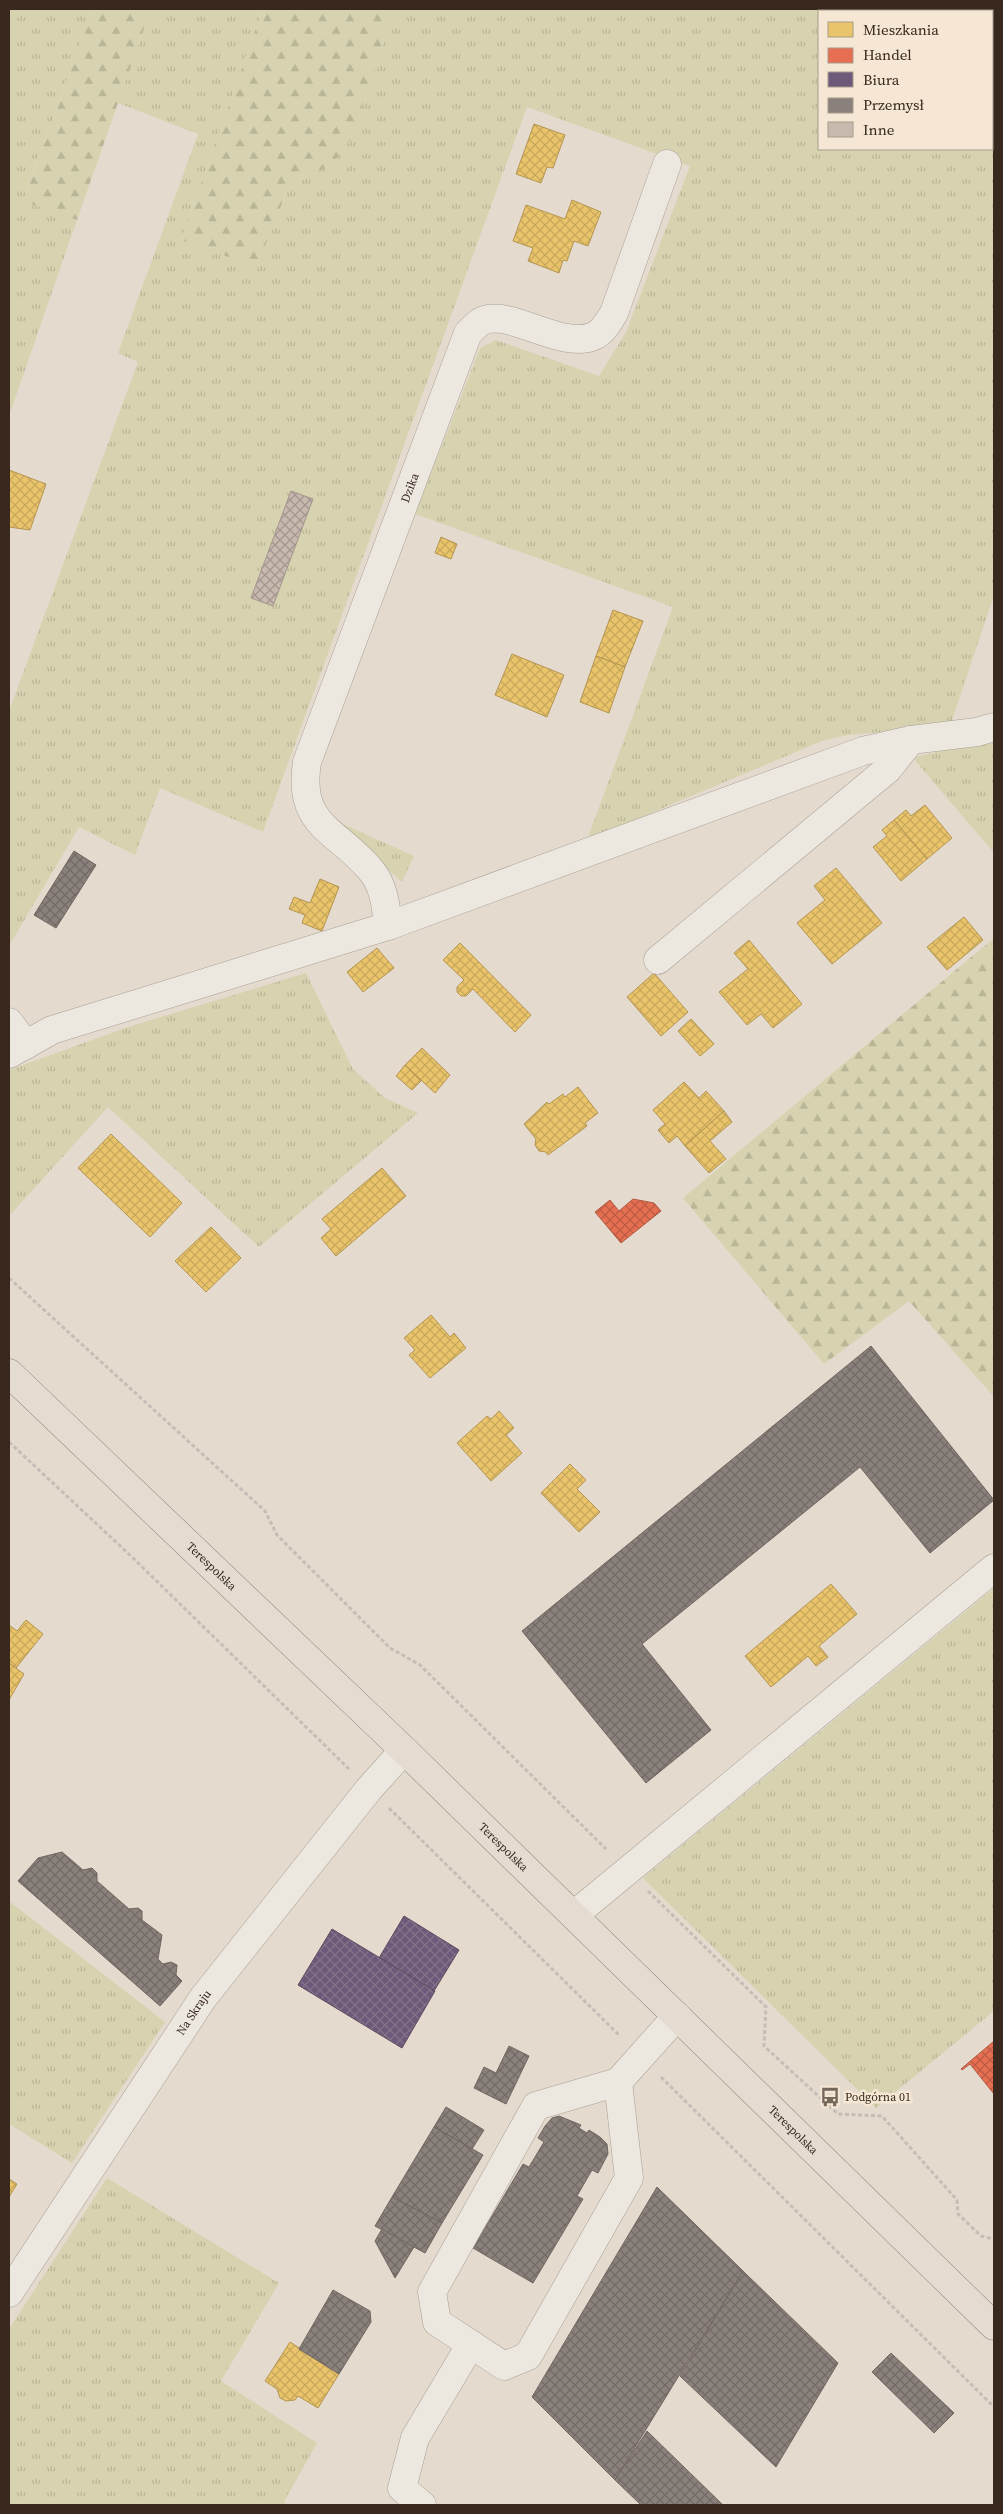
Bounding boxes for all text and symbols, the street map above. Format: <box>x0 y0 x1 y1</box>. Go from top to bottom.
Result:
legend <box>818 10 993 150</box>
text: Mieszkania <box>863 19 939 40</box>
text: Handel <box>863 44 912 65</box>
text: Biura <box>863 69 900 90</box>
text: Przemysł <box>863 94 924 115</box>
text: Inne <box>863 119 895 140</box>
street label: Dzika <box>397 470 423 505</box>
street label: Terespolska <box>183 1539 241 1595</box>
street label: Terespolska <box>475 1819 532 1876</box>
street label: Na Skraju <box>173 1986 215 2038</box>
bus stop icon: Podgórna 01 <box>819 2086 841 2108</box>
place label: Podgórna 01 <box>845 2089 911 2105</box>
street label: Terespolska <box>765 2102 822 2159</box>

